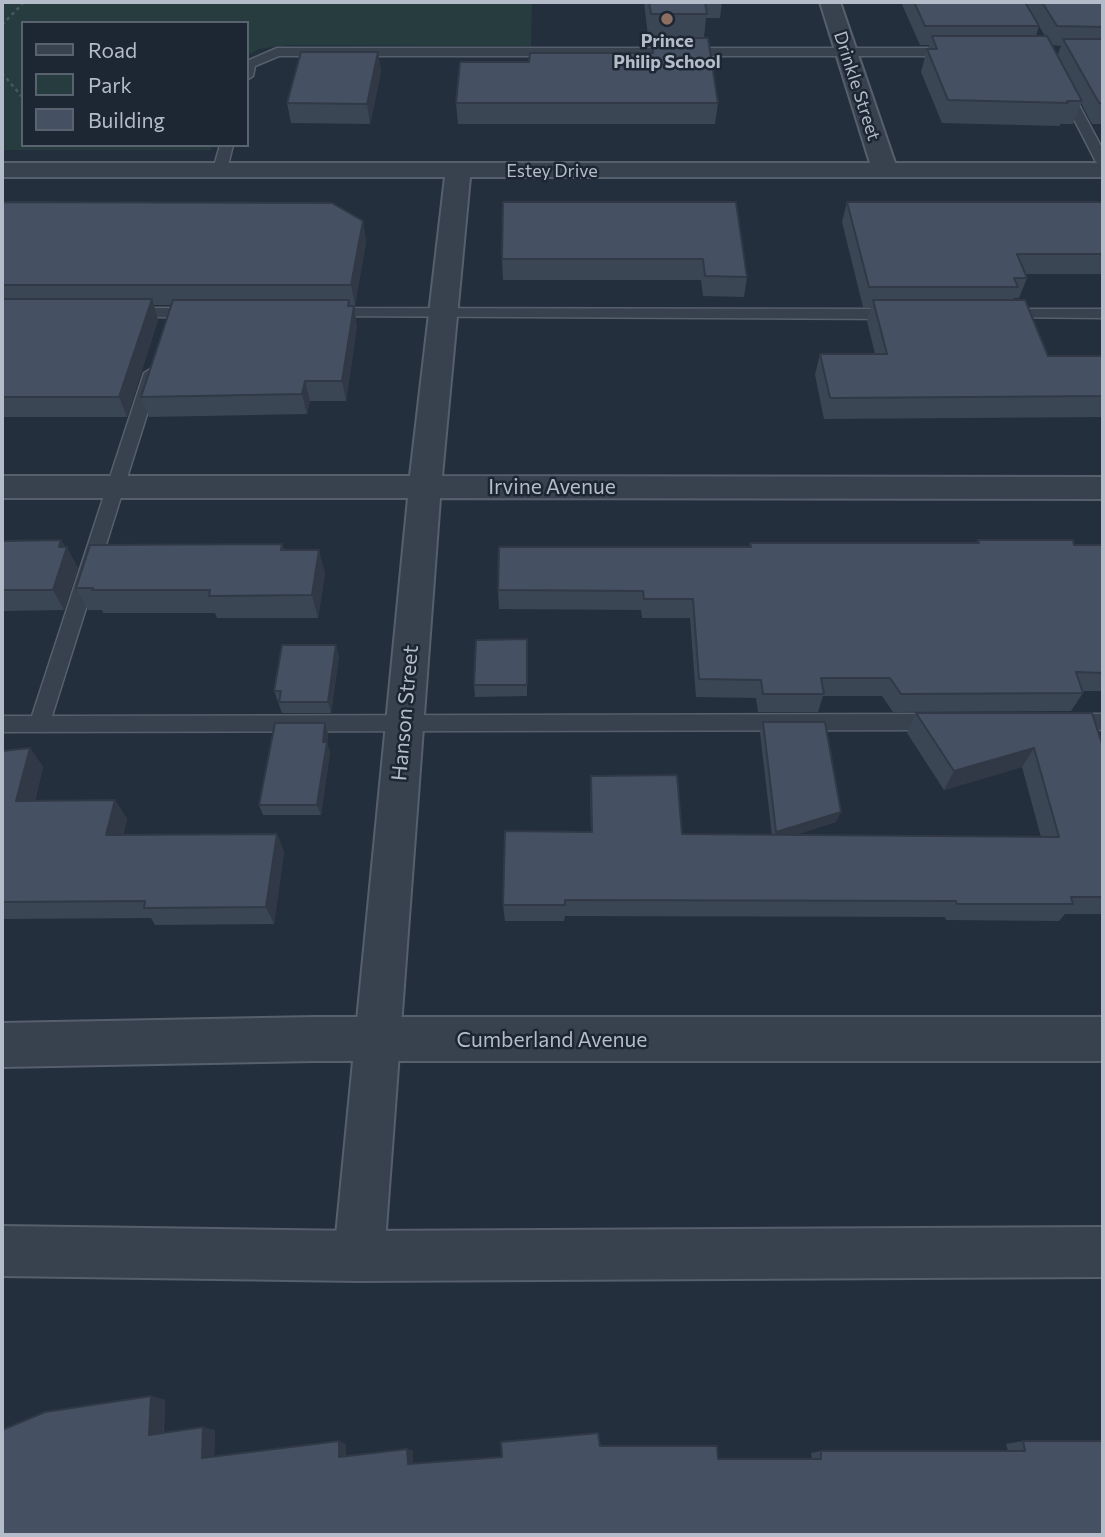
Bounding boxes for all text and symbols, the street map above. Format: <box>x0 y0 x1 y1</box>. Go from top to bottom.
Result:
marker: Prince Philip School <box>659 11 675 27</box>
legend <box>21 21 248 147</box>
street label: Drinkle Street <box>829 29 885 143</box>
place label: Prince Philip School <box>613 30 721 72</box>
text: Road <box>88 37 137 62</box>
text: Park <box>88 72 132 97</box>
text: Building <box>88 107 165 132</box>
street label: Estey Drive <box>506 160 598 182</box>
street label: Irvine Avenue <box>488 474 616 500</box>
street label: Hanson Street <box>387 644 423 782</box>
street label: Cumberland Avenue <box>457 1027 647 1053</box>

